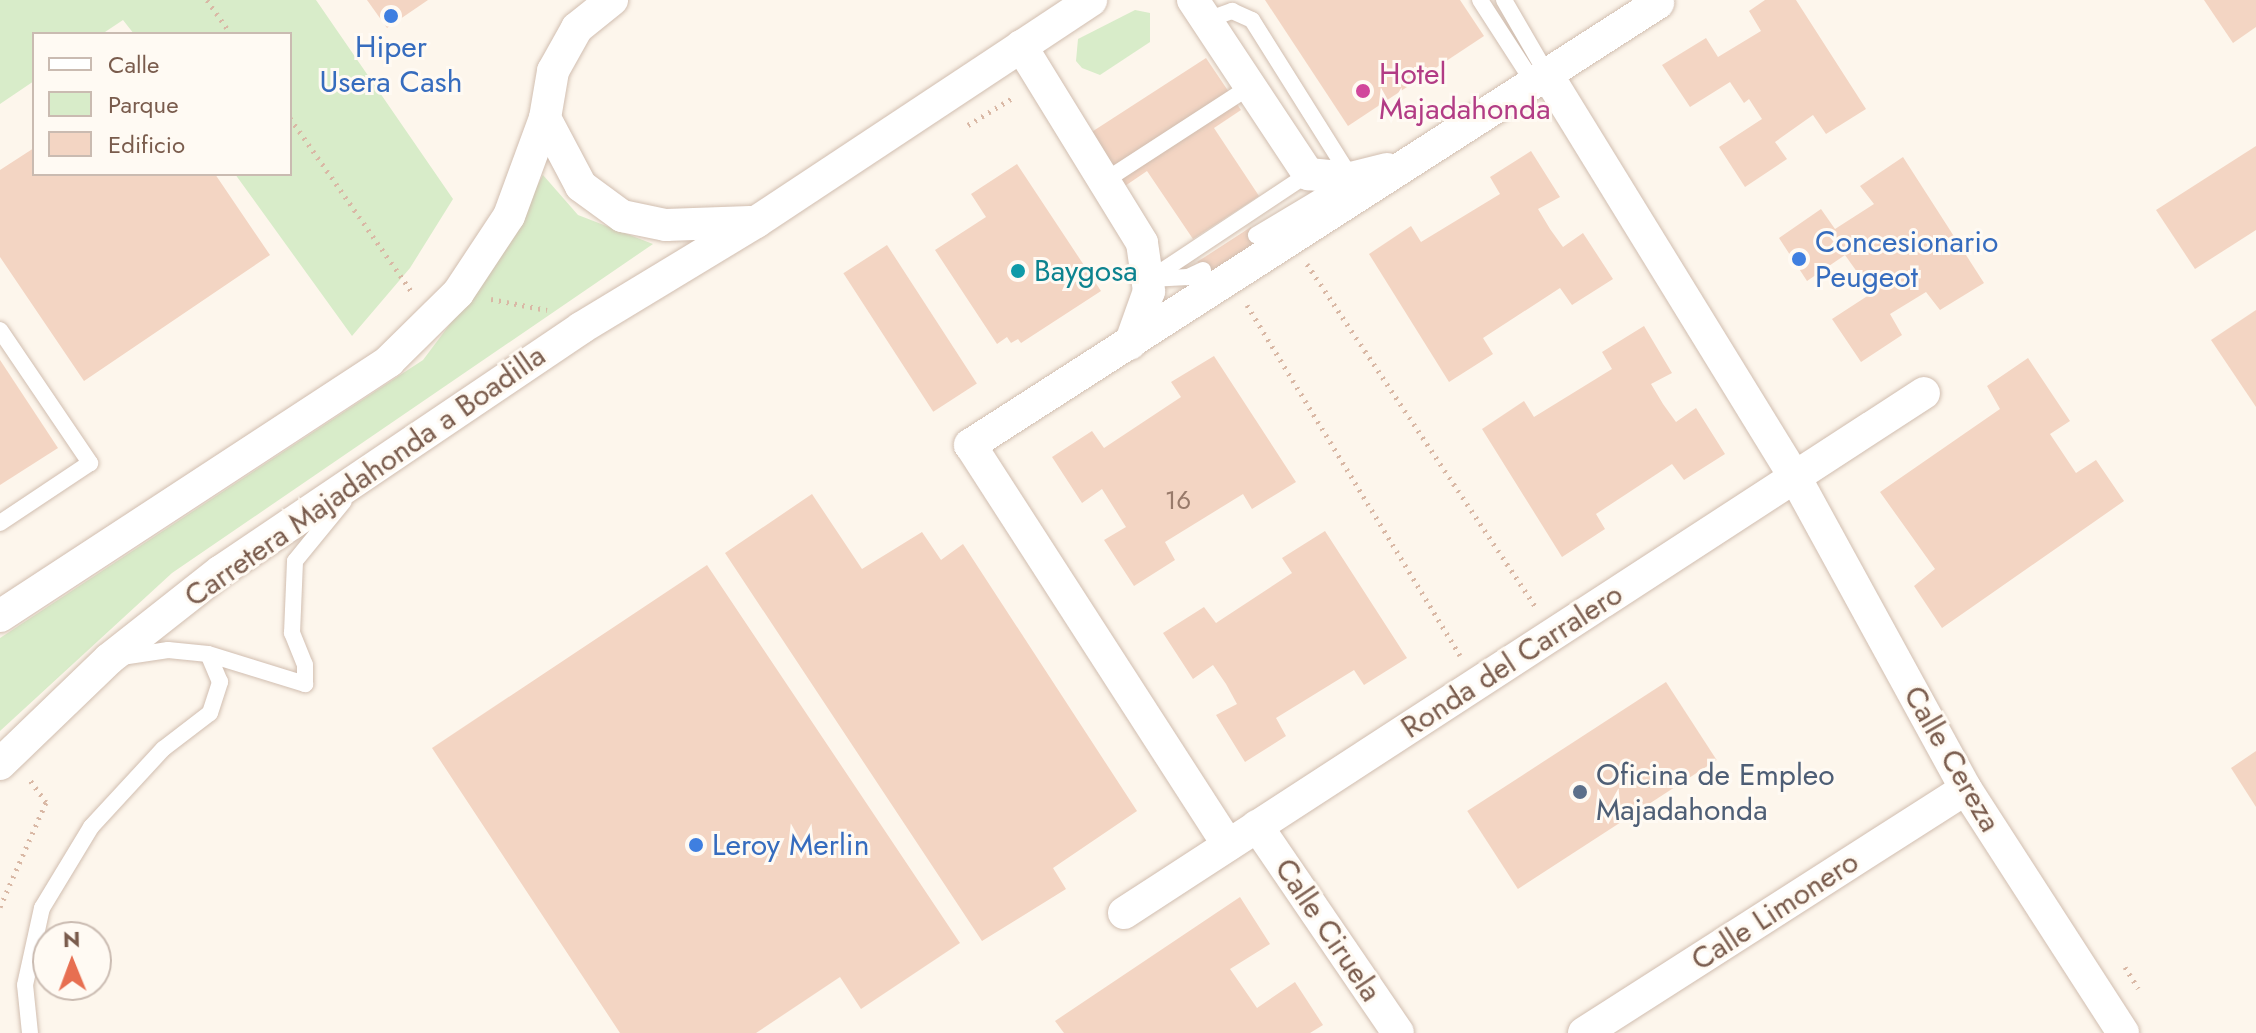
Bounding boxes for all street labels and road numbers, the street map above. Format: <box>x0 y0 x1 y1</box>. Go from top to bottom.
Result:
street label: Carretera Majadahonda a Boadilla <box>178 337 552 615</box>
street label: Ronda del Carralero <box>1395 576 1629 746</box>
street label: Calle Cereza <box>1896 680 2008 838</box>
street label: Calle Limonero <box>1685 844 1865 978</box>
street label: Calle Ciruela <box>1267 852 1389 1008</box>

